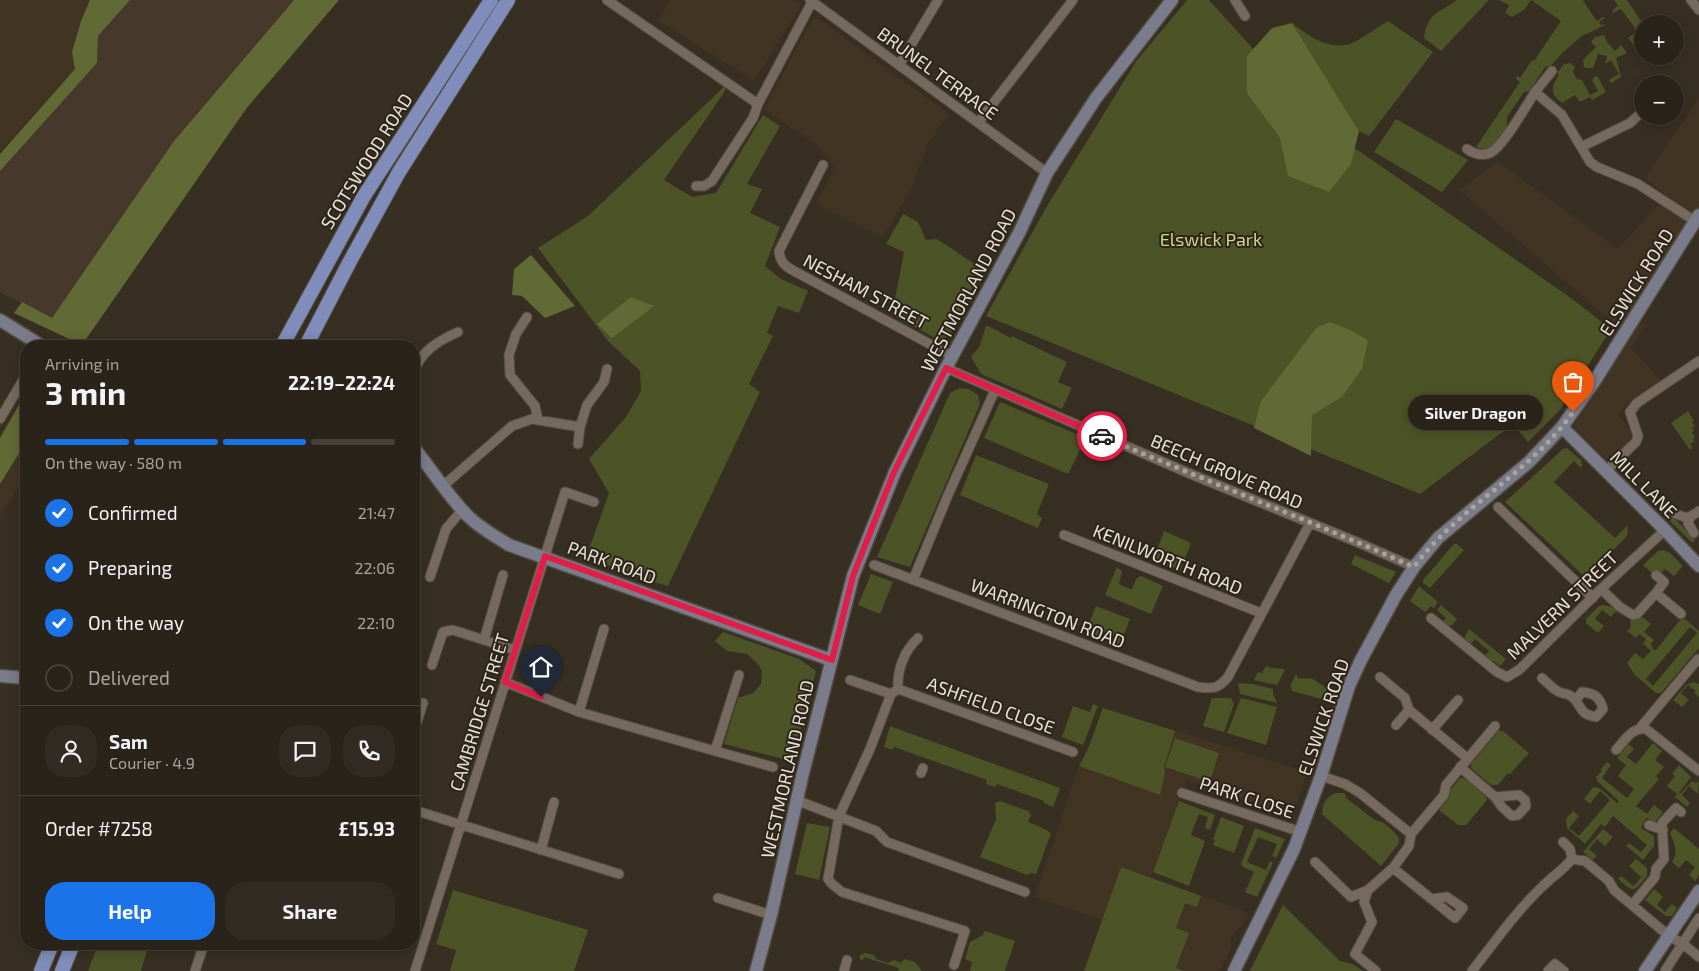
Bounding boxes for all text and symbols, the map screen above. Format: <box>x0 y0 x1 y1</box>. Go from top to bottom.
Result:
map controls <box>1634 15 1684 125</box>
button: + <box>1634 15 1684 65</box>
street label: BRUNEL TERRACE <box>873 22 1003 124</box>
button: − <box>1634 75 1684 125</box>
street label: SCOTSWOOD ROAD <box>315 89 417 233</box>
street label: WESTMORLAND ROAD <box>916 205 1020 375</box>
street label: ELSWICK ROAD <box>1594 224 1678 340</box>
park label: Elswick Park <box>1160 228 1262 250</box>
street label: NESHAM STREET <box>800 249 933 333</box>
text: Arriving in <box>45 354 119 373</box>
pin <box>1552 361 1594 412</box>
icon: bag <box>1559 368 1587 396</box>
text: 22:19–22:24 <box>288 371 395 394</box>
text: 3 min <box>45 373 126 411</box>
callout: Silver Dragon <box>1408 394 1543 430</box>
text: Silver Dragon <box>1425 403 1526 422</box>
courier <box>1077 411 1127 461</box>
icon: car <box>1088 422 1116 450</box>
street label: BEECH GROVE ROAD <box>1148 429 1306 513</box>
street label: MILL LANE <box>1606 446 1682 522</box>
text: On the way · 580 m <box>45 453 182 472</box>
icon: check <box>45 499 73 527</box>
text: Confirmed <box>88 501 178 524</box>
text: 21:47 <box>358 503 395 522</box>
street label: KENILWORTH ROAD <box>1090 519 1246 599</box>
street label: PARK ROAD <box>565 536 659 588</box>
street label: MALVERN STREET <box>1502 546 1623 664</box>
icon: check <box>45 554 73 582</box>
text: Preparing <box>88 556 172 579</box>
text: 22:06 <box>354 558 395 577</box>
street label: WARRINGTON ROAD <box>968 573 1128 653</box>
icon: check <box>45 609 73 637</box>
text: On the way <box>88 611 184 634</box>
text: 22:10 <box>357 613 395 632</box>
street label: CAMBRIDGE STREET <box>445 630 514 794</box>
pin <box>520 646 562 697</box>
icon: home <box>527 653 555 681</box>
street label: ELSWICK ROAD <box>1293 656 1353 778</box>
text: Delivered <box>88 666 170 689</box>
street label: ASHFIELD CLOSE <box>924 672 1058 738</box>
street label: WESTMORLAND ROAD <box>756 678 818 860</box>
button: person <box>45 725 97 777</box>
button: chat <box>279 725 331 777</box>
button: phone <box>343 725 395 777</box>
text: Sam <box>109 730 148 753</box>
text: Courier · 4.9 <box>109 753 195 772</box>
street label: PARK CLOSE <box>1197 771 1297 823</box>
text: Order #7258 <box>45 817 153 840</box>
text: £15.93 <box>339 817 395 840</box>
button: Help <box>45 882 215 940</box>
button: Share <box>225 882 395 940</box>

